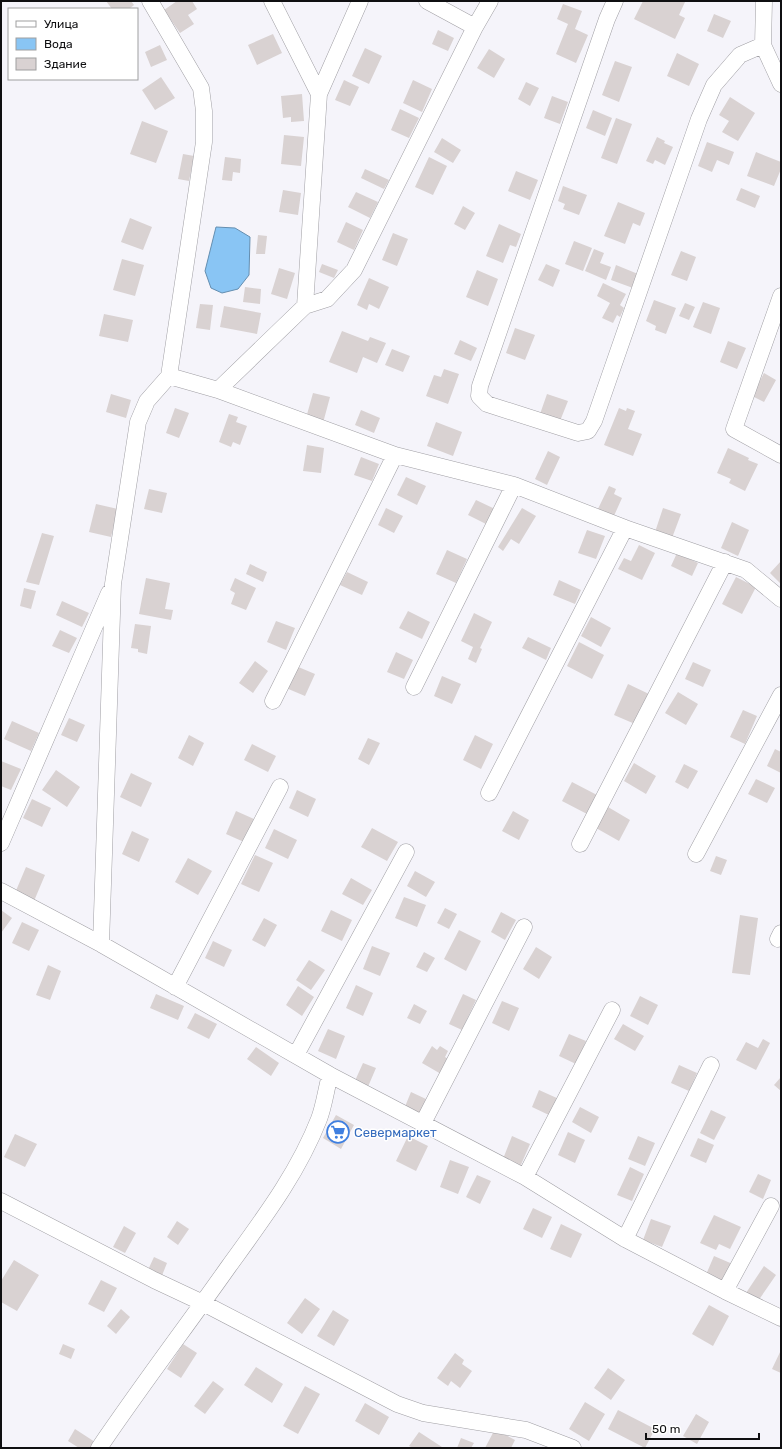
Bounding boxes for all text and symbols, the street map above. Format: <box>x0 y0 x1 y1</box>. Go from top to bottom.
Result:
legend <box>8 8 138 80</box>
text: Улица <box>44 17 78 31</box>
text: Вода <box>44 37 73 51</box>
text: Здание <box>44 57 87 71</box>
supermarket icon: Севермаркет <box>325 1119 351 1145</box>
place label: Севермаркет <box>354 1125 437 1140</box>
scale bar <box>646 1415 759 1441</box>
text: 50 m <box>652 1422 680 1436</box>

